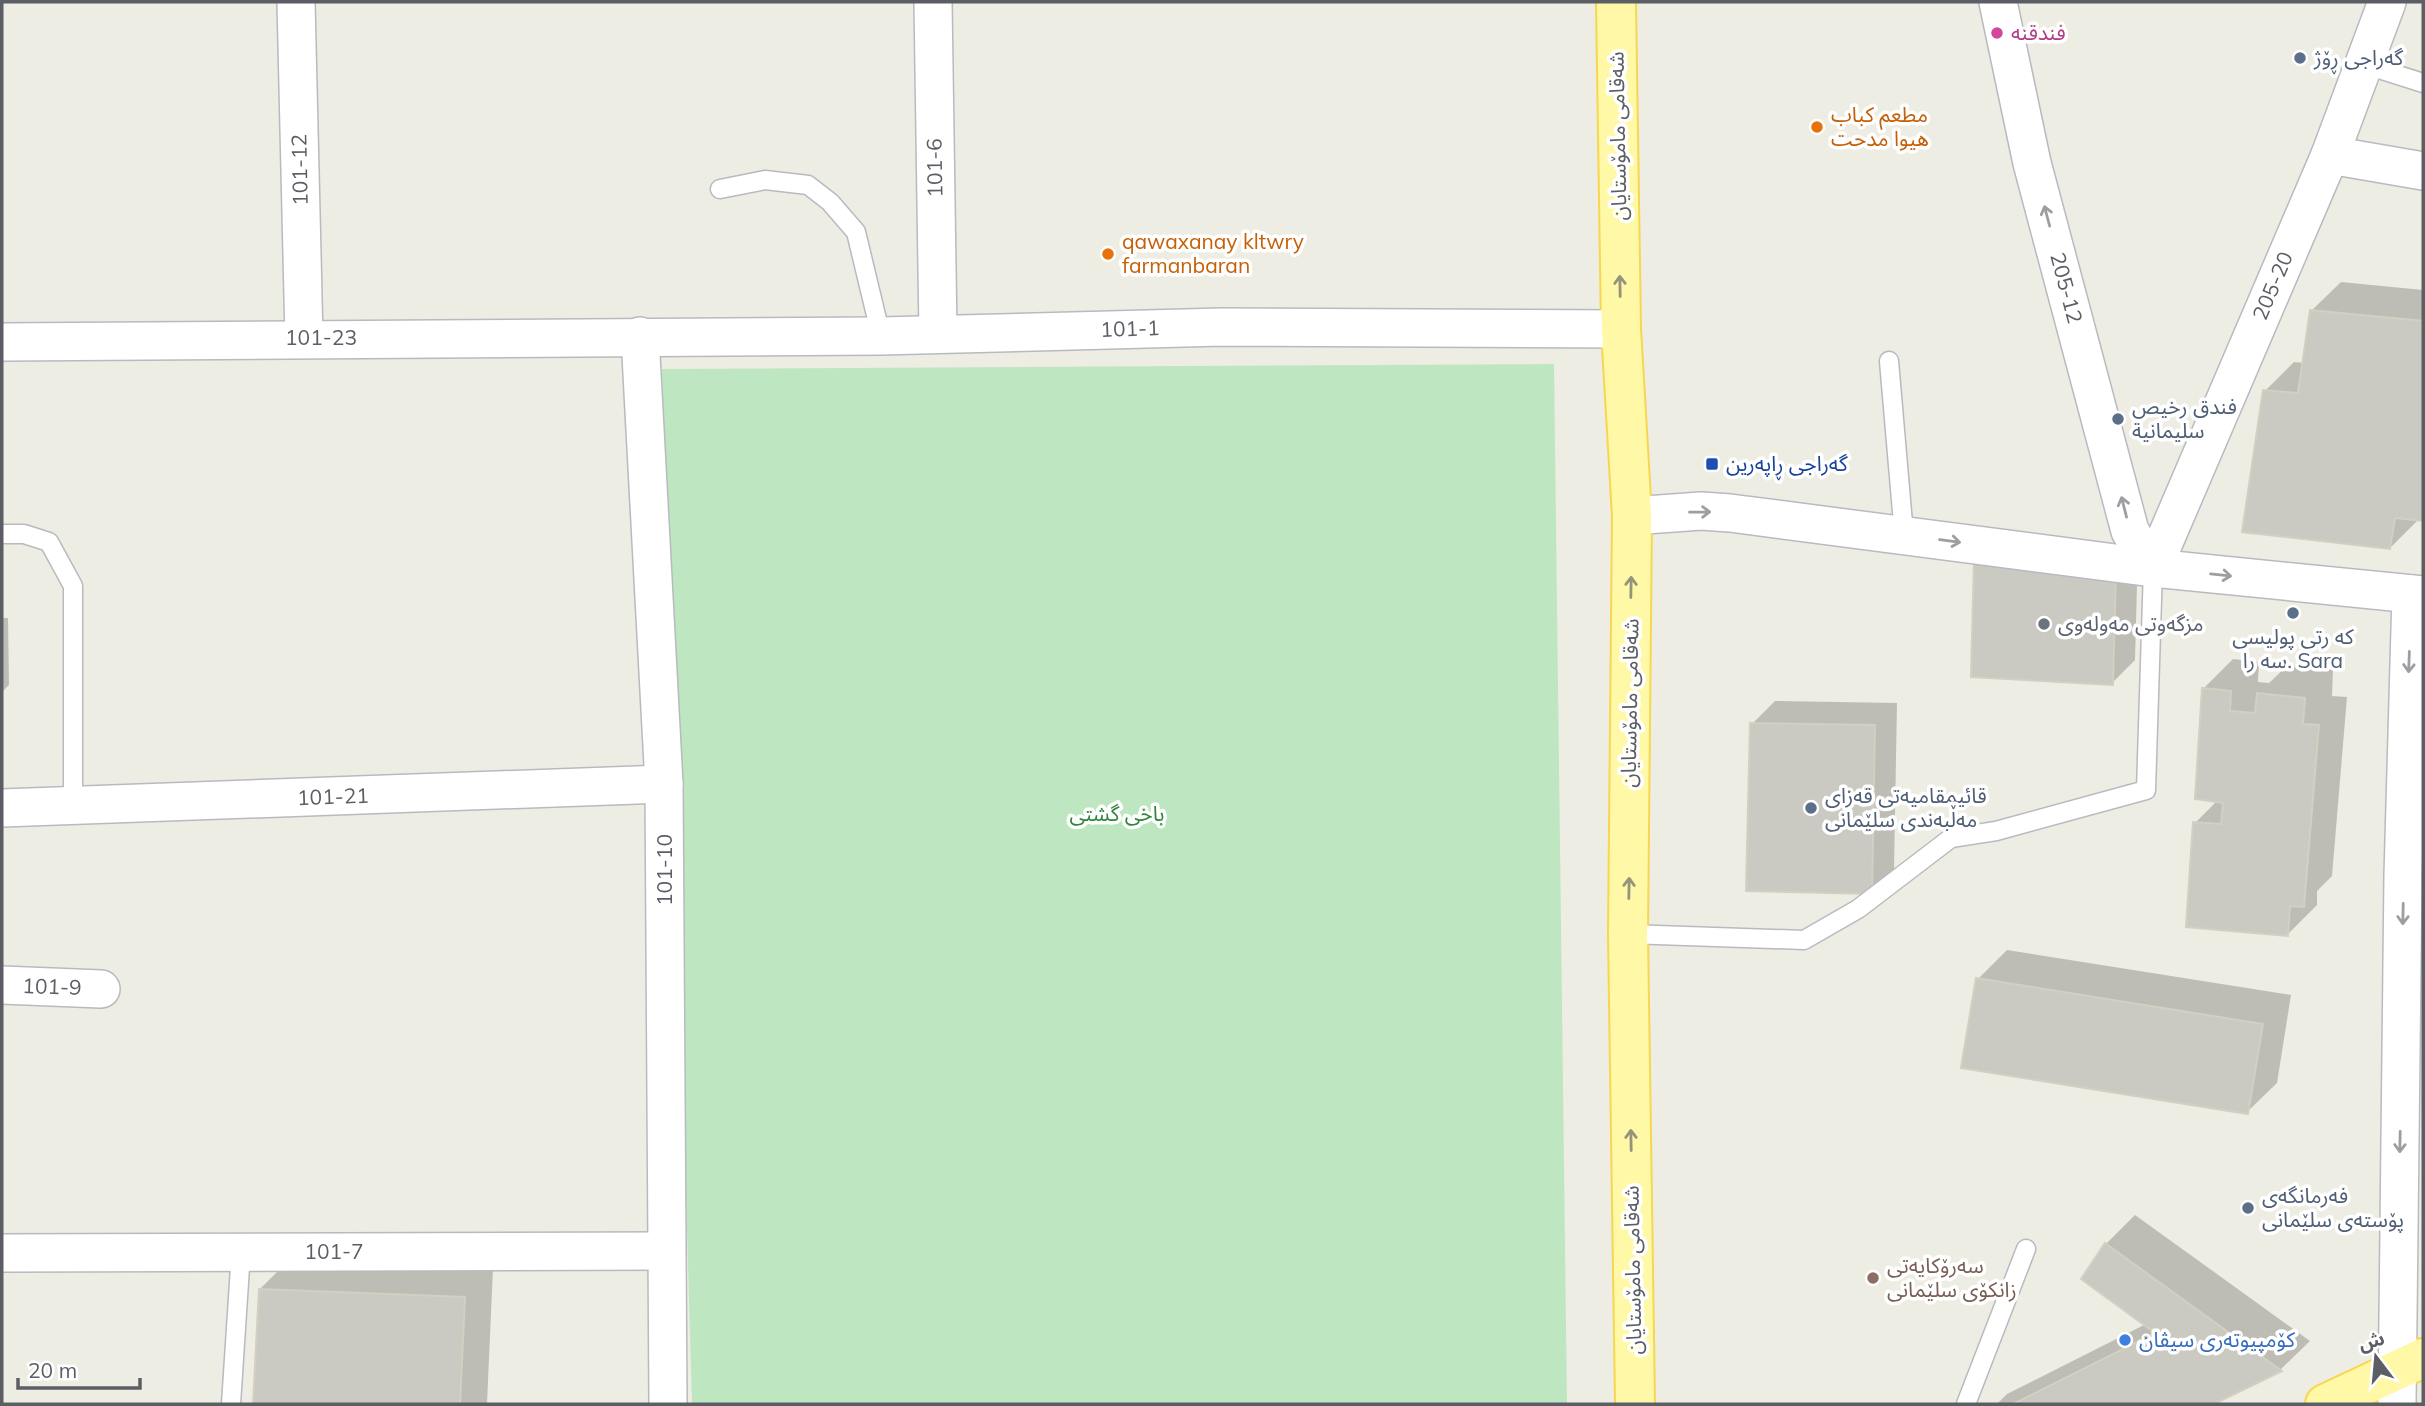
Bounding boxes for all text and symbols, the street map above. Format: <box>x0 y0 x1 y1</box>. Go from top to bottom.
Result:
place label: فندقنه <box>2011 19 2066 45</box>
marker: فندقنه <box>1989 25 2005 41</box>
place label: گەراجی ڕۆژ <box>2313 44 2403 75</box>
marker: گەراجی ڕۆژ <box>2292 50 2308 66</box>
street label: شەقامی مامۆستایان <box>1603 51 1631 221</box>
place label: مطعم كباب هيوا مدحت <box>1831 101 1929 151</box>
marker: مطعم كباب هيوا مدحت <box>1809 119 1825 135</box>
street label: 101-12 <box>285 134 313 206</box>
street label: 101-6 <box>920 138 948 198</box>
one-way arrow <box>2040 205 2053 228</box>
place label: qawaxanay kltwry farmanbaran <box>1122 228 1304 278</box>
marker: qawaxanay kltwry farmanbaran <box>1100 246 1116 262</box>
street label: 205-20 <box>2246 247 2298 324</box>
street label: 205-12 <box>2045 250 2089 326</box>
one-way arrow <box>1613 275 1627 298</box>
street label: 101-1 <box>1100 314 1160 342</box>
street label: 101-23 <box>285 324 357 350</box>
place label: فندق رخيص سليمانية <box>2132 393 2237 443</box>
marker: فندق رخيص سليمانية <box>2110 411 2126 427</box>
place label: گەراجی ڕاپەرین <box>1726 450 1848 481</box>
marker: گەراجی ڕاپەرین <box>1704 456 1720 472</box>
one-way arrow <box>2117 496 2130 519</box>
one-way arrow <box>1688 505 1711 519</box>
one-way arrow <box>1938 535 1961 548</box>
one-way arrow <box>2210 568 2232 581</box>
one-way arrow <box>1624 576 1638 599</box>
marker: که رتی پولیسی سه را. Sara <box>2285 605 2301 621</box>
place label: مزگەوتی مەولەوی <box>2058 610 2204 636</box>
marker: مزگەوتی مەولەوی <box>2036 616 2052 632</box>
street label: شەقامی مامۆستایان <box>1615 618 1643 788</box>
place label: که رتی پولیسی سه را. Sara <box>2232 623 2354 673</box>
one-way arrow <box>2402 651 2416 674</box>
street label: 101-21 <box>297 782 369 810</box>
place label: قائیمقامیەتی قەزای مەڵبەندی سلێمانی <box>1825 782 1987 832</box>
park label: باخی گشتی <box>1070 800 1164 826</box>
marker: قائیمقامیەتی قەزای مەڵبەندی سلێمانی <box>1803 800 1819 816</box>
street label: 101-10 <box>651 834 677 906</box>
one-way arrow <box>1622 877 1635 900</box>
one-way arrow <box>2396 903 2410 926</box>
street label: 101-9 <box>22 972 82 1000</box>
one-way arrow <box>1624 1129 1638 1152</box>
one-way arrow <box>2393 1130 2406 1153</box>
place label: فەرمانگەی پۆستەی سلێمانی <box>2262 1182 2404 1233</box>
street label: شەقامی مامۆستایان <box>1618 1185 1646 1355</box>
marker: فەرمانگەی پۆستەی سلێمانی <box>2240 1200 2256 1216</box>
street label: 101-7 <box>304 1238 364 1264</box>
place label: سەرۆکایەتی زانکۆی سلێمانی <box>1887 1252 2017 1302</box>
marker: سەرۆکایەتی زانکۆی سلێمانی <box>1865 1270 1881 1286</box>
north arrow <box>2341 1322 2411 1392</box>
place label: کۆمپیوتەری سیڤان <box>2139 1326 2295 1353</box>
text: ش <box>2355 1326 2387 1356</box>
marker: کۆمپیوتەری سیڤان <box>2117 1332 2133 1348</box>
scale bar <box>18 1346 140 1390</box>
text: 20 m <box>28 1357 77 1383</box>

